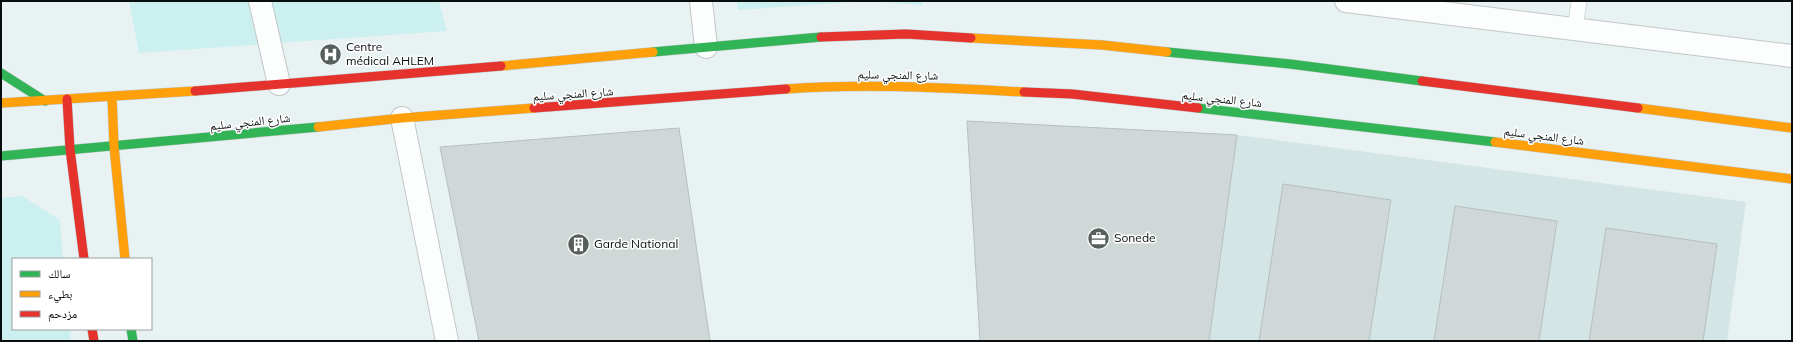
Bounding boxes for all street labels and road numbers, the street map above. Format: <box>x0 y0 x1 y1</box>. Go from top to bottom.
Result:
street label: شارع المنجي سليم <box>857 66 939 86</box>
street label: شارع المنجي سليم <box>532 83 614 107</box>
street label: شارع المنجي سليم <box>1181 87 1263 113</box>
street label: شارع المنجي سليم <box>209 110 291 136</box>
street label: شارع المنجي سليم <box>1503 123 1585 151</box>

